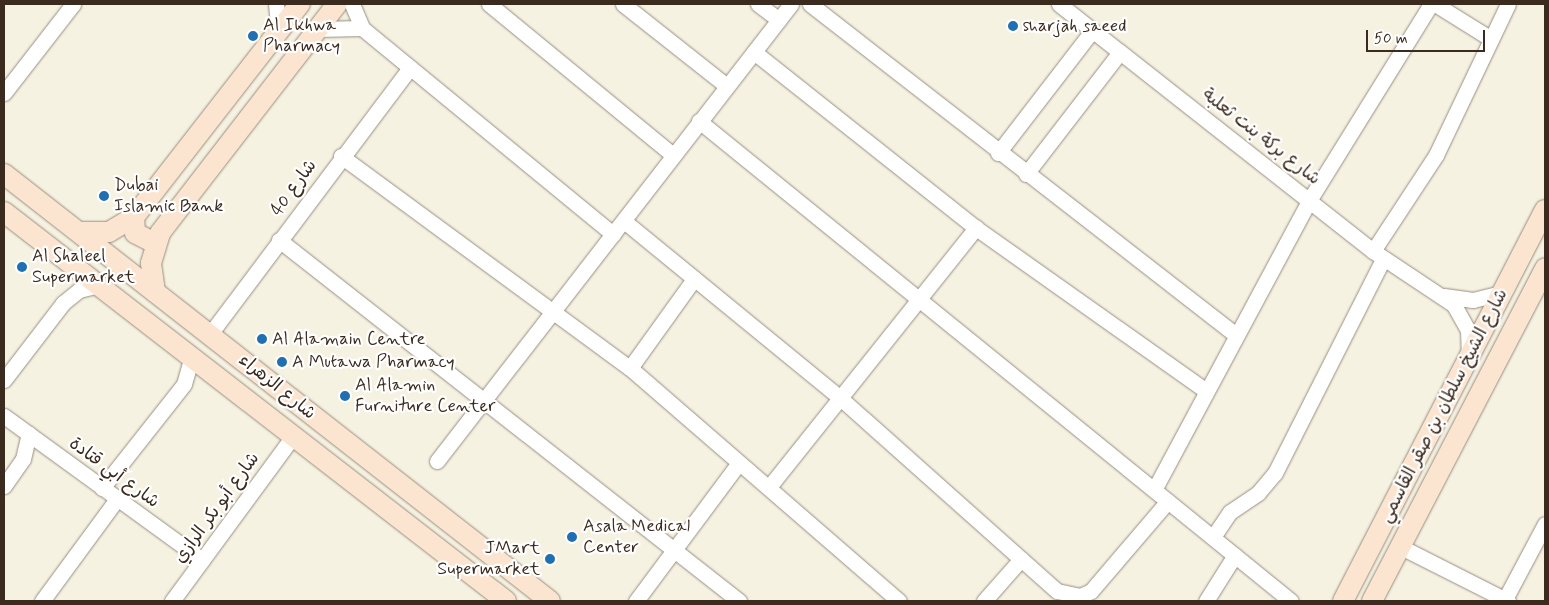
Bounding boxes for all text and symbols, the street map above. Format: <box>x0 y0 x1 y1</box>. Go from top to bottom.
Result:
place label: Al Ikhwa Pharmacy <box>263 15 340 58</box>
place label: sharjah saeed <box>1023 15 1124 37</box>
marker: sharjah saeed <box>1007 20 1019 32</box>
scale bar <box>1369 20 1488 52</box>
text: 50 m <box>1374 29 1408 49</box>
marker: Al Ikhwa Pharmacy <box>247 30 259 42</box>
street label: شارع بركة بنت ثعلبة <box>1198 84 1324 190</box>
street label: شارع 40 <box>266 156 322 220</box>
place label: Dubai Islamic Bank <box>114 175 220 218</box>
marker: Dubai Islamic Bank <box>98 190 110 202</box>
place label: Al Shaleel Supermarket <box>32 246 135 288</box>
marker: Al Shaleel Supermarket <box>16 261 28 273</box>
street label: شارع الشيخ سلطان بن صقر القاسمي <box>1375 285 1513 527</box>
place label: Al Alamain Centre <box>272 328 425 350</box>
marker: Al Alamain Centre <box>256 333 268 345</box>
street label: شارع الزهراء <box>234 349 320 425</box>
place label: A Mutawa Pharmacy <box>292 351 455 373</box>
marker: A Mutawa Pharmacy <box>276 356 288 368</box>
place label: Al Alamin Furniture Center <box>355 375 493 418</box>
marker: Al Alamin Furniture Center <box>339 390 351 402</box>
street label: شارع أبي قتادة <box>65 433 163 513</box>
street label: شارع أبو بكر الرازي <box>170 448 264 568</box>
place label: Asala Medical Center <box>583 516 692 558</box>
marker: Asala Medical Center <box>565 530 579 544</box>
place label: JMart Supermarket <box>437 538 540 580</box>
marker: JMart Supermarket <box>544 553 556 565</box>

